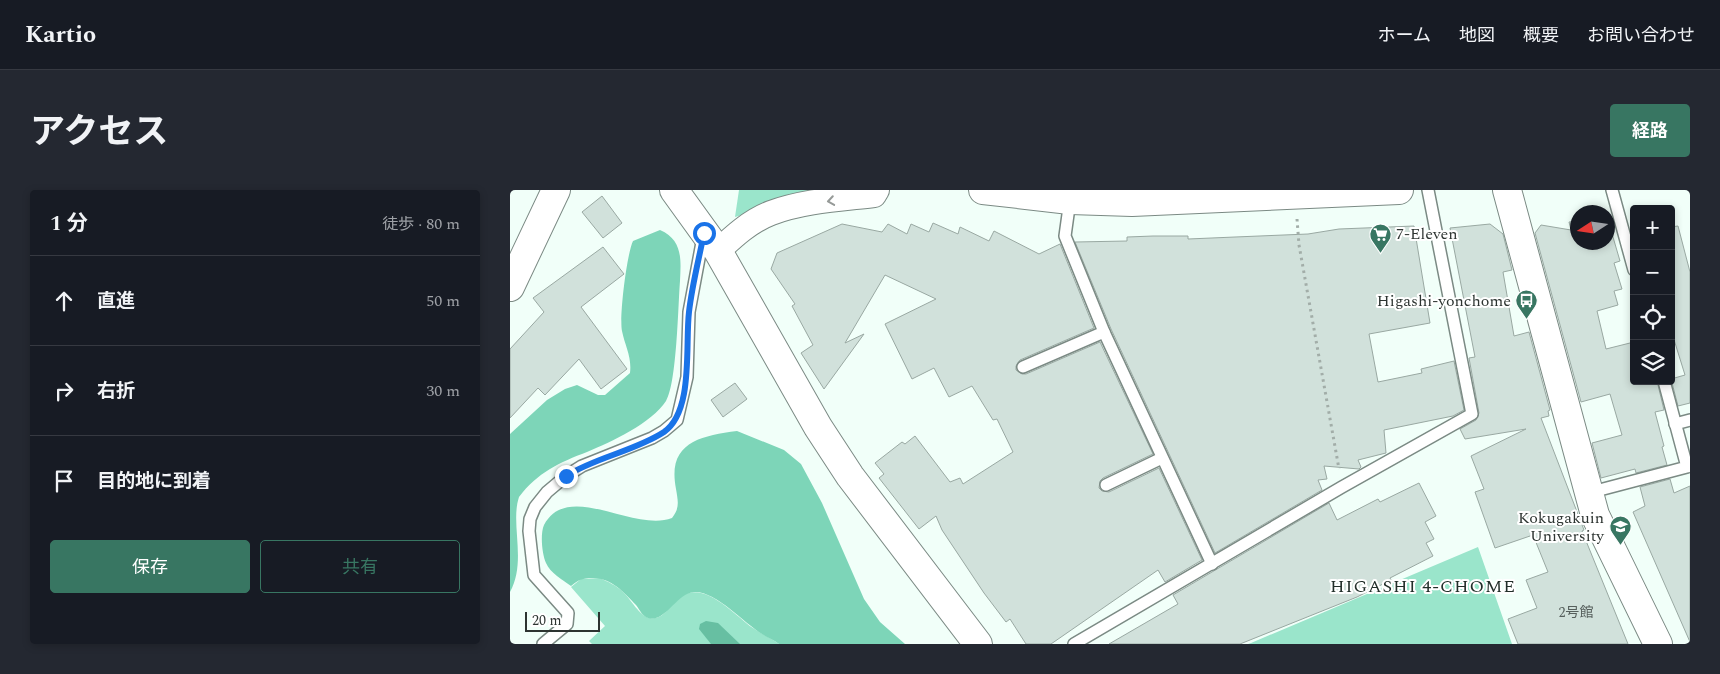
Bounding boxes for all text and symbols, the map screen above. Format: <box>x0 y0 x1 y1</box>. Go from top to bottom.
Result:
text: Kartio <box>25 17 96 53</box>
text: ホーム <box>1378 22 1431 49</box>
text: 地図 <box>1459 22 1495 49</box>
text: 概要 <box>1523 22 1559 49</box>
text: お問い合わせ <box>1587 22 1695 49</box>
button: 経路 <box>1610 104 1690 157</box>
text: アクセス <box>30 106 168 159</box>
one-way arrow <box>827 195 836 205</box>
north arrow <box>1570 205 1615 250</box>
map controls <box>1630 205 1675 385</box>
button: + <box>1630 205 1675 250</box>
text: 1 分 <box>50 208 88 240</box>
text: 徒歩 · 80 m <box>382 212 460 236</box>
route start <box>693 222 716 245</box>
supermarket icon: 7-Eleven <box>1368 222 1392 253</box>
place label: 7-Eleven <box>1396 222 1458 246</box>
button: − <box>1630 250 1675 295</box>
icon: ahead <box>50 287 78 315</box>
text: 直進 <box>97 287 135 316</box>
text: 50 m <box>426 289 460 313</box>
place label: Higashi-yonchome <box>1377 289 1511 313</box>
bus stop icon: Higashi-yonchome <box>1515 289 1539 320</box>
button: locate <box>1630 295 1675 340</box>
button: layers <box>1630 340 1675 385</box>
icon: right <box>50 377 78 405</box>
text: 右折 <box>97 377 135 406</box>
text: 30 m <box>426 379 460 403</box>
route end <box>555 465 578 488</box>
icon: arrive <box>50 467 78 495</box>
text: 目的地に到着 <box>97 467 211 496</box>
place label: Kokugakuin University <box>1518 506 1605 548</box>
school or university icon: Kokugakuin University <box>1608 515 1632 546</box>
button: 保存 <box>50 540 250 593</box>
button: 共有 <box>260 540 460 593</box>
district label: HIGASHI 4-CHOME <box>1330 573 1516 600</box>
house number: 2号館 <box>1559 602 1594 623</box>
scale bar <box>525 609 600 632</box>
text: 20 m <box>532 610 562 631</box>

